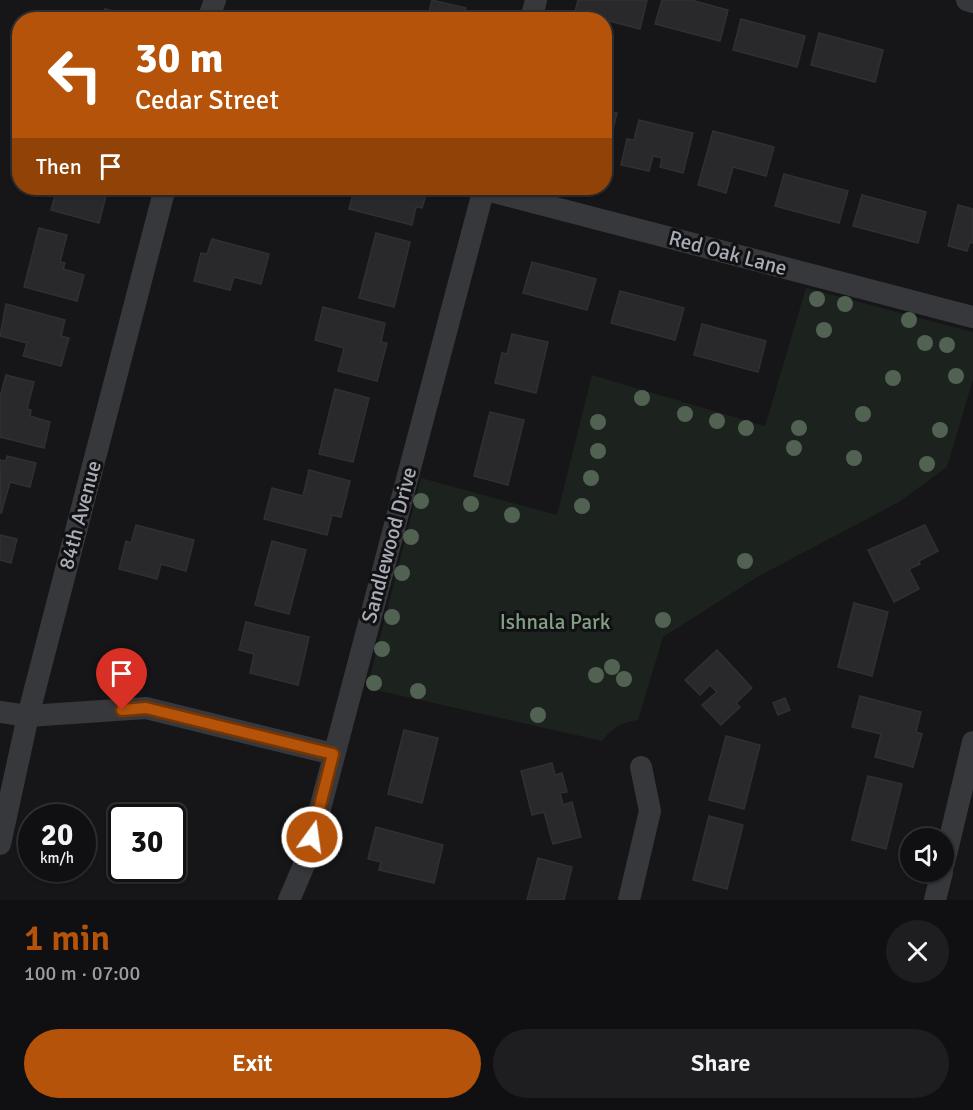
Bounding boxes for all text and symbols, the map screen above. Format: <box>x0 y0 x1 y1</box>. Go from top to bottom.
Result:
text: 30 m <box>135 33 224 84</box>
icon: left <box>36 36 114 114</box>
text: Cedar Street <box>135 84 279 117</box>
icon: arrive <box>94 150 127 183</box>
text: Then <box>36 153 82 180</box>
street label: Red Oak Lane <box>666 225 790 281</box>
street label: 84th Avenue <box>53 458 107 572</box>
street label: Sandlewood Drive <box>356 464 422 626</box>
park label: Ishnala Park <box>500 609 611 635</box>
pin <box>96 648 147 710</box>
icon: arrive <box>105 657 138 690</box>
speed limit sign: 30 <box>108 804 186 882</box>
position arrow <box>280 805 344 869</box>
text: 20 <box>41 817 73 854</box>
map controls <box>900 828 954 882</box>
button: sound <box>900 828 954 882</box>
text: km/h <box>40 849 74 867</box>
text: 1 min <box>24 916 110 961</box>
button: close <box>886 920 949 983</box>
text: 100 m · 07:00 <box>24 961 140 986</box>
button: Exit <box>24 1029 481 1098</box>
button: Share <box>493 1029 949 1098</box>

